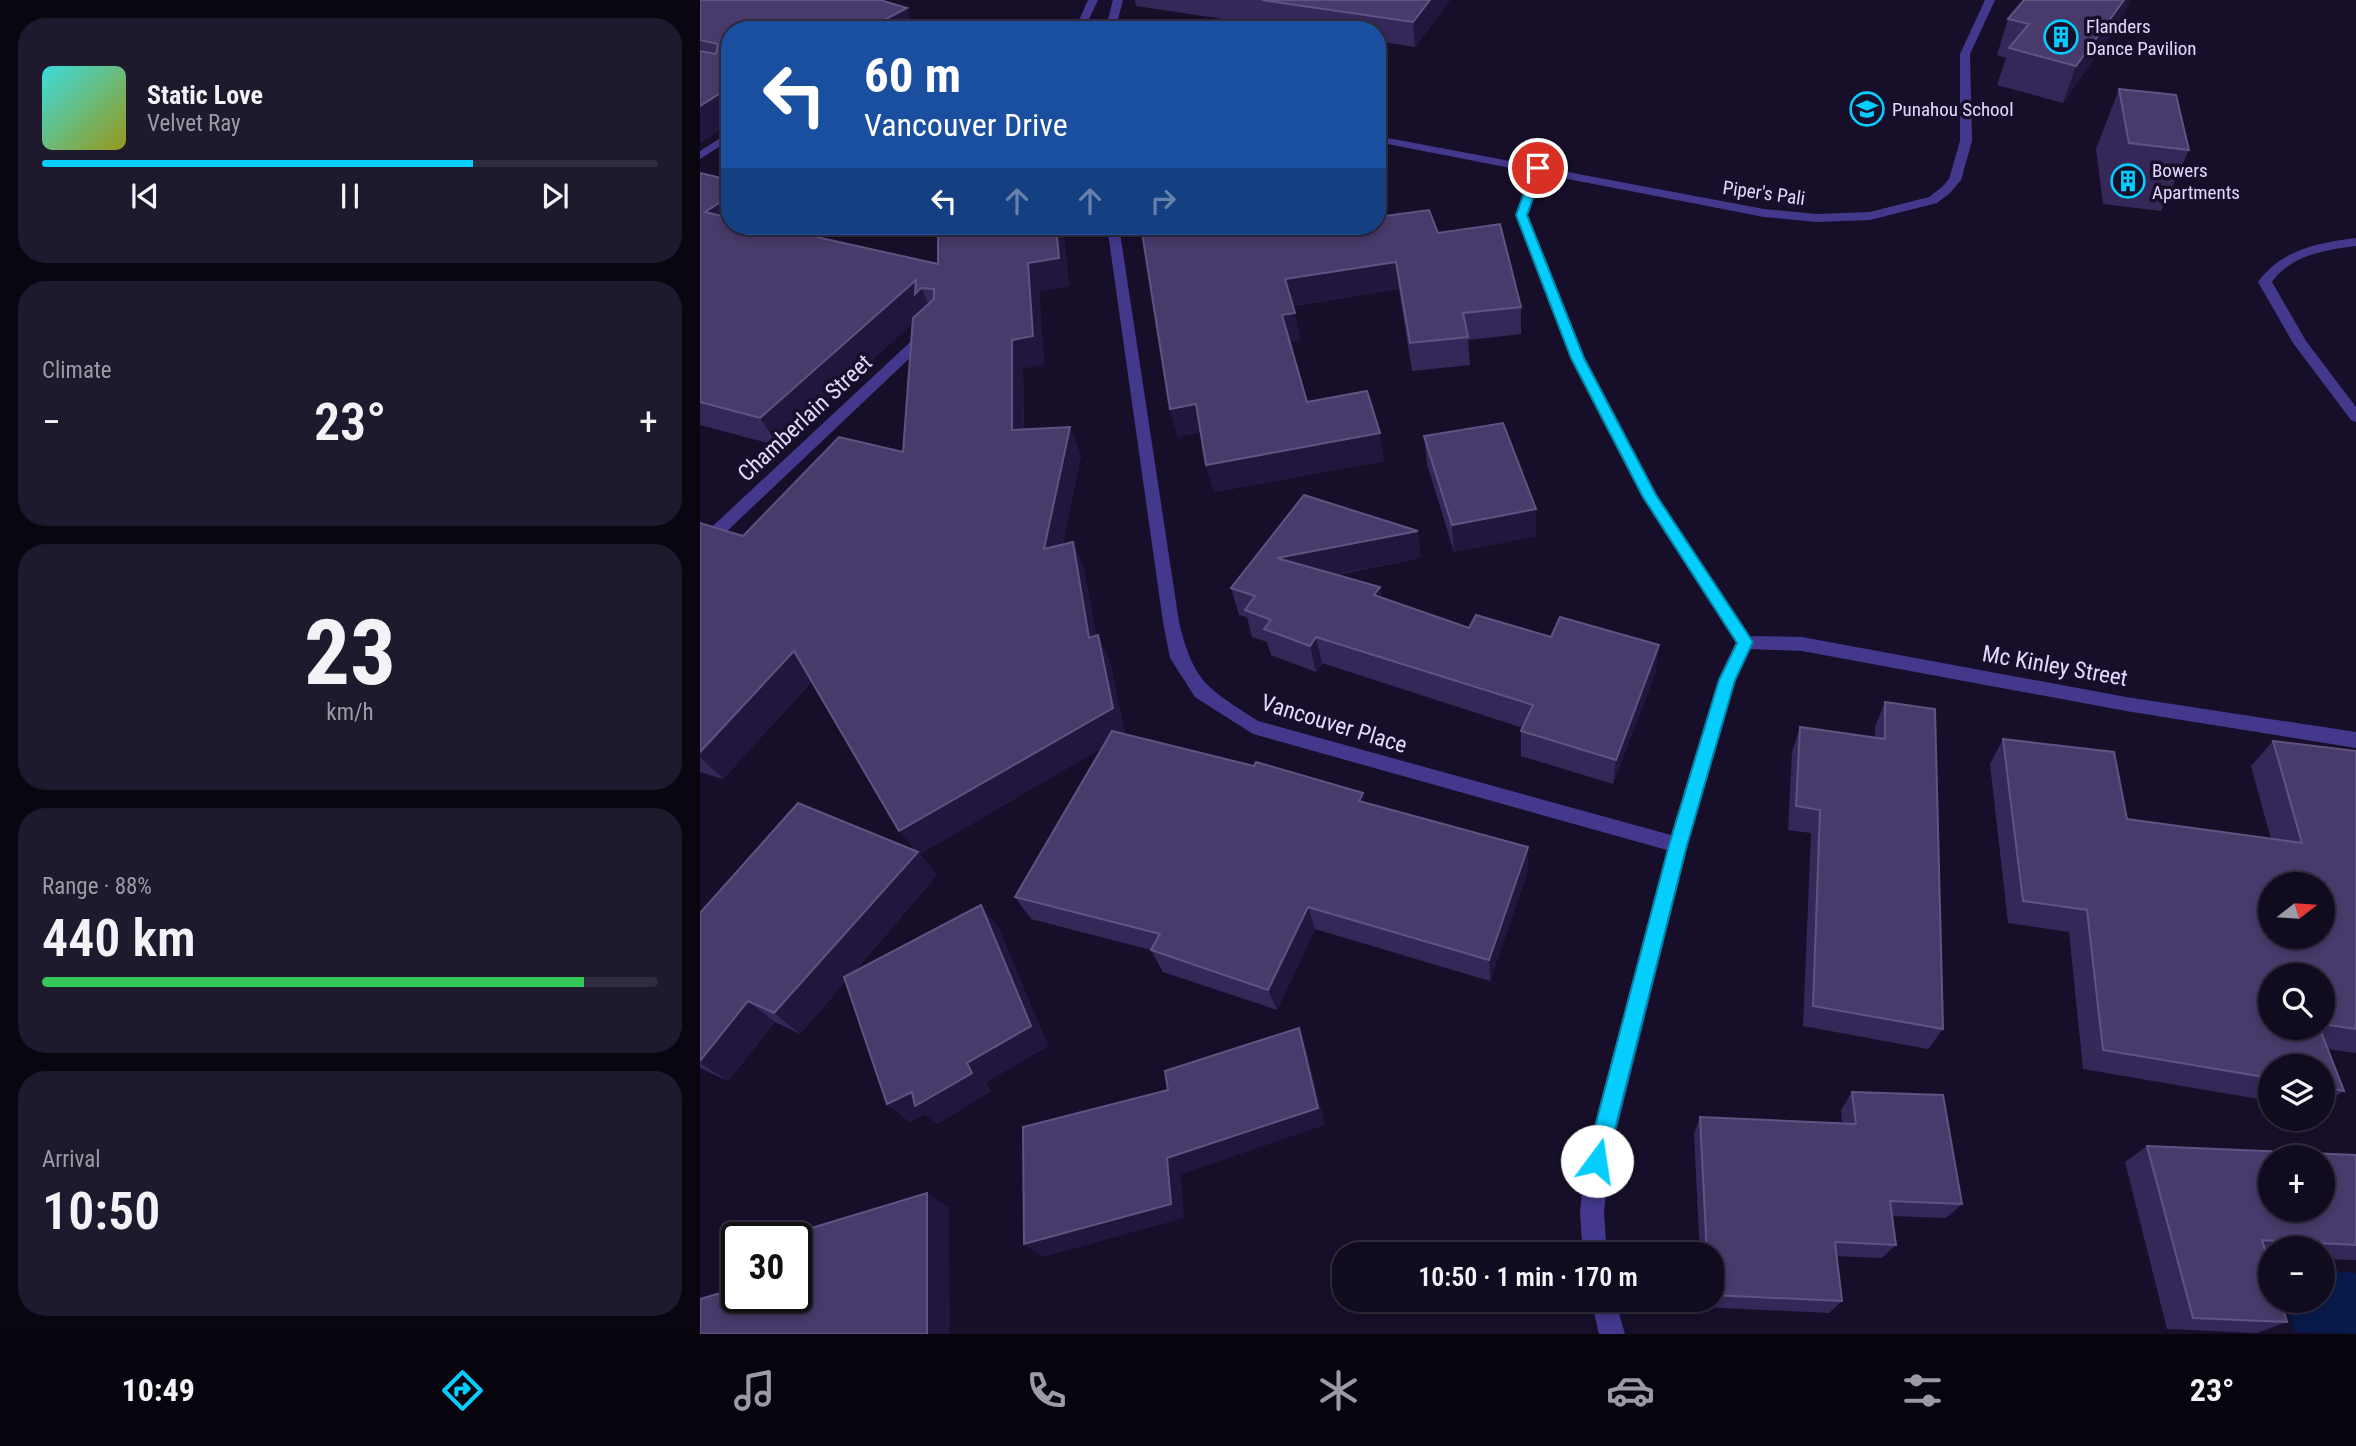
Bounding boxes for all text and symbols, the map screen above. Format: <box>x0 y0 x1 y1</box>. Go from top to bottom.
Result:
place label: Flanders Dance Pavilion <box>2086 15 2197 60</box>
building icon: Flanders Dance Pavilion <box>2042 18 2080 56</box>
text: 60 m <box>864 47 961 104</box>
icon: left <box>749 49 840 140</box>
text: Static Love <box>147 80 263 110</box>
school or university icon: Punahou School <box>1848 90 1886 128</box>
place label: Punahou School <box>1892 98 2014 121</box>
text: Vancouver Drive <box>864 106 1068 144</box>
text: Velvet Ray <box>147 110 241 137</box>
pin <box>1508 138 1568 198</box>
icon: arrive <box>1519 149 1557 187</box>
place label: Bowers Apartments <box>2152 159 2240 204</box>
building icon: Bowers Apartments <box>2109 162 2147 200</box>
street label: Piper's Pali <box>1721 176 1807 210</box>
icon: previous <box>126 177 164 215</box>
icon: pause <box>331 177 369 215</box>
icon: next <box>536 177 574 215</box>
icon: left <box>925 182 963 220</box>
icon: ahead <box>998 182 1036 220</box>
icon: ahead <box>1071 182 1109 220</box>
icon: right <box>1144 182 1182 220</box>
street label: Chamberlain Street <box>732 349 878 487</box>
text: Climate <box>42 357 112 384</box>
text: 23° <box>314 392 386 453</box>
text: − <box>42 400 61 444</box>
text: + <box>639 400 658 444</box>
text: 23 <box>304 600 396 706</box>
street label: Mc Kinley Street <box>1980 640 2130 692</box>
street label: Vancouver Place <box>1258 689 1410 759</box>
text: km/h <box>326 699 374 726</box>
north arrow <box>2258 872 2334 948</box>
map controls <box>2258 872 2335 1313</box>
text: Range · 88% <box>42 873 152 900</box>
text: 440 km <box>42 908 196 969</box>
button: search <box>2258 963 2335 1040</box>
button: layers <box>2258 1054 2335 1131</box>
position arrow <box>1560 1124 1634 1198</box>
button: + <box>2258 1145 2335 1222</box>
text: Arrival <box>42 1146 101 1173</box>
text: 10:50 <box>42 1181 160 1242</box>
speed limit sign: 30 <box>721 1222 812 1313</box>
button: − <box>2258 1236 2335 1313</box>
text: 10:50 · 1 min · 170 m <box>1418 1262 1638 1292</box>
icon: directions <box>438 1366 487 1415</box>
icon: music <box>730 1366 779 1415</box>
icon: phone <box>1022 1366 1071 1415</box>
icon: climate <box>1314 1366 1363 1415</box>
icon: car <box>1606 1366 1655 1415</box>
icon: filters <box>1898 1366 1947 1415</box>
text: 10:49 <box>121 1371 195 1409</box>
text: 23° <box>2190 1371 2234 1409</box>

